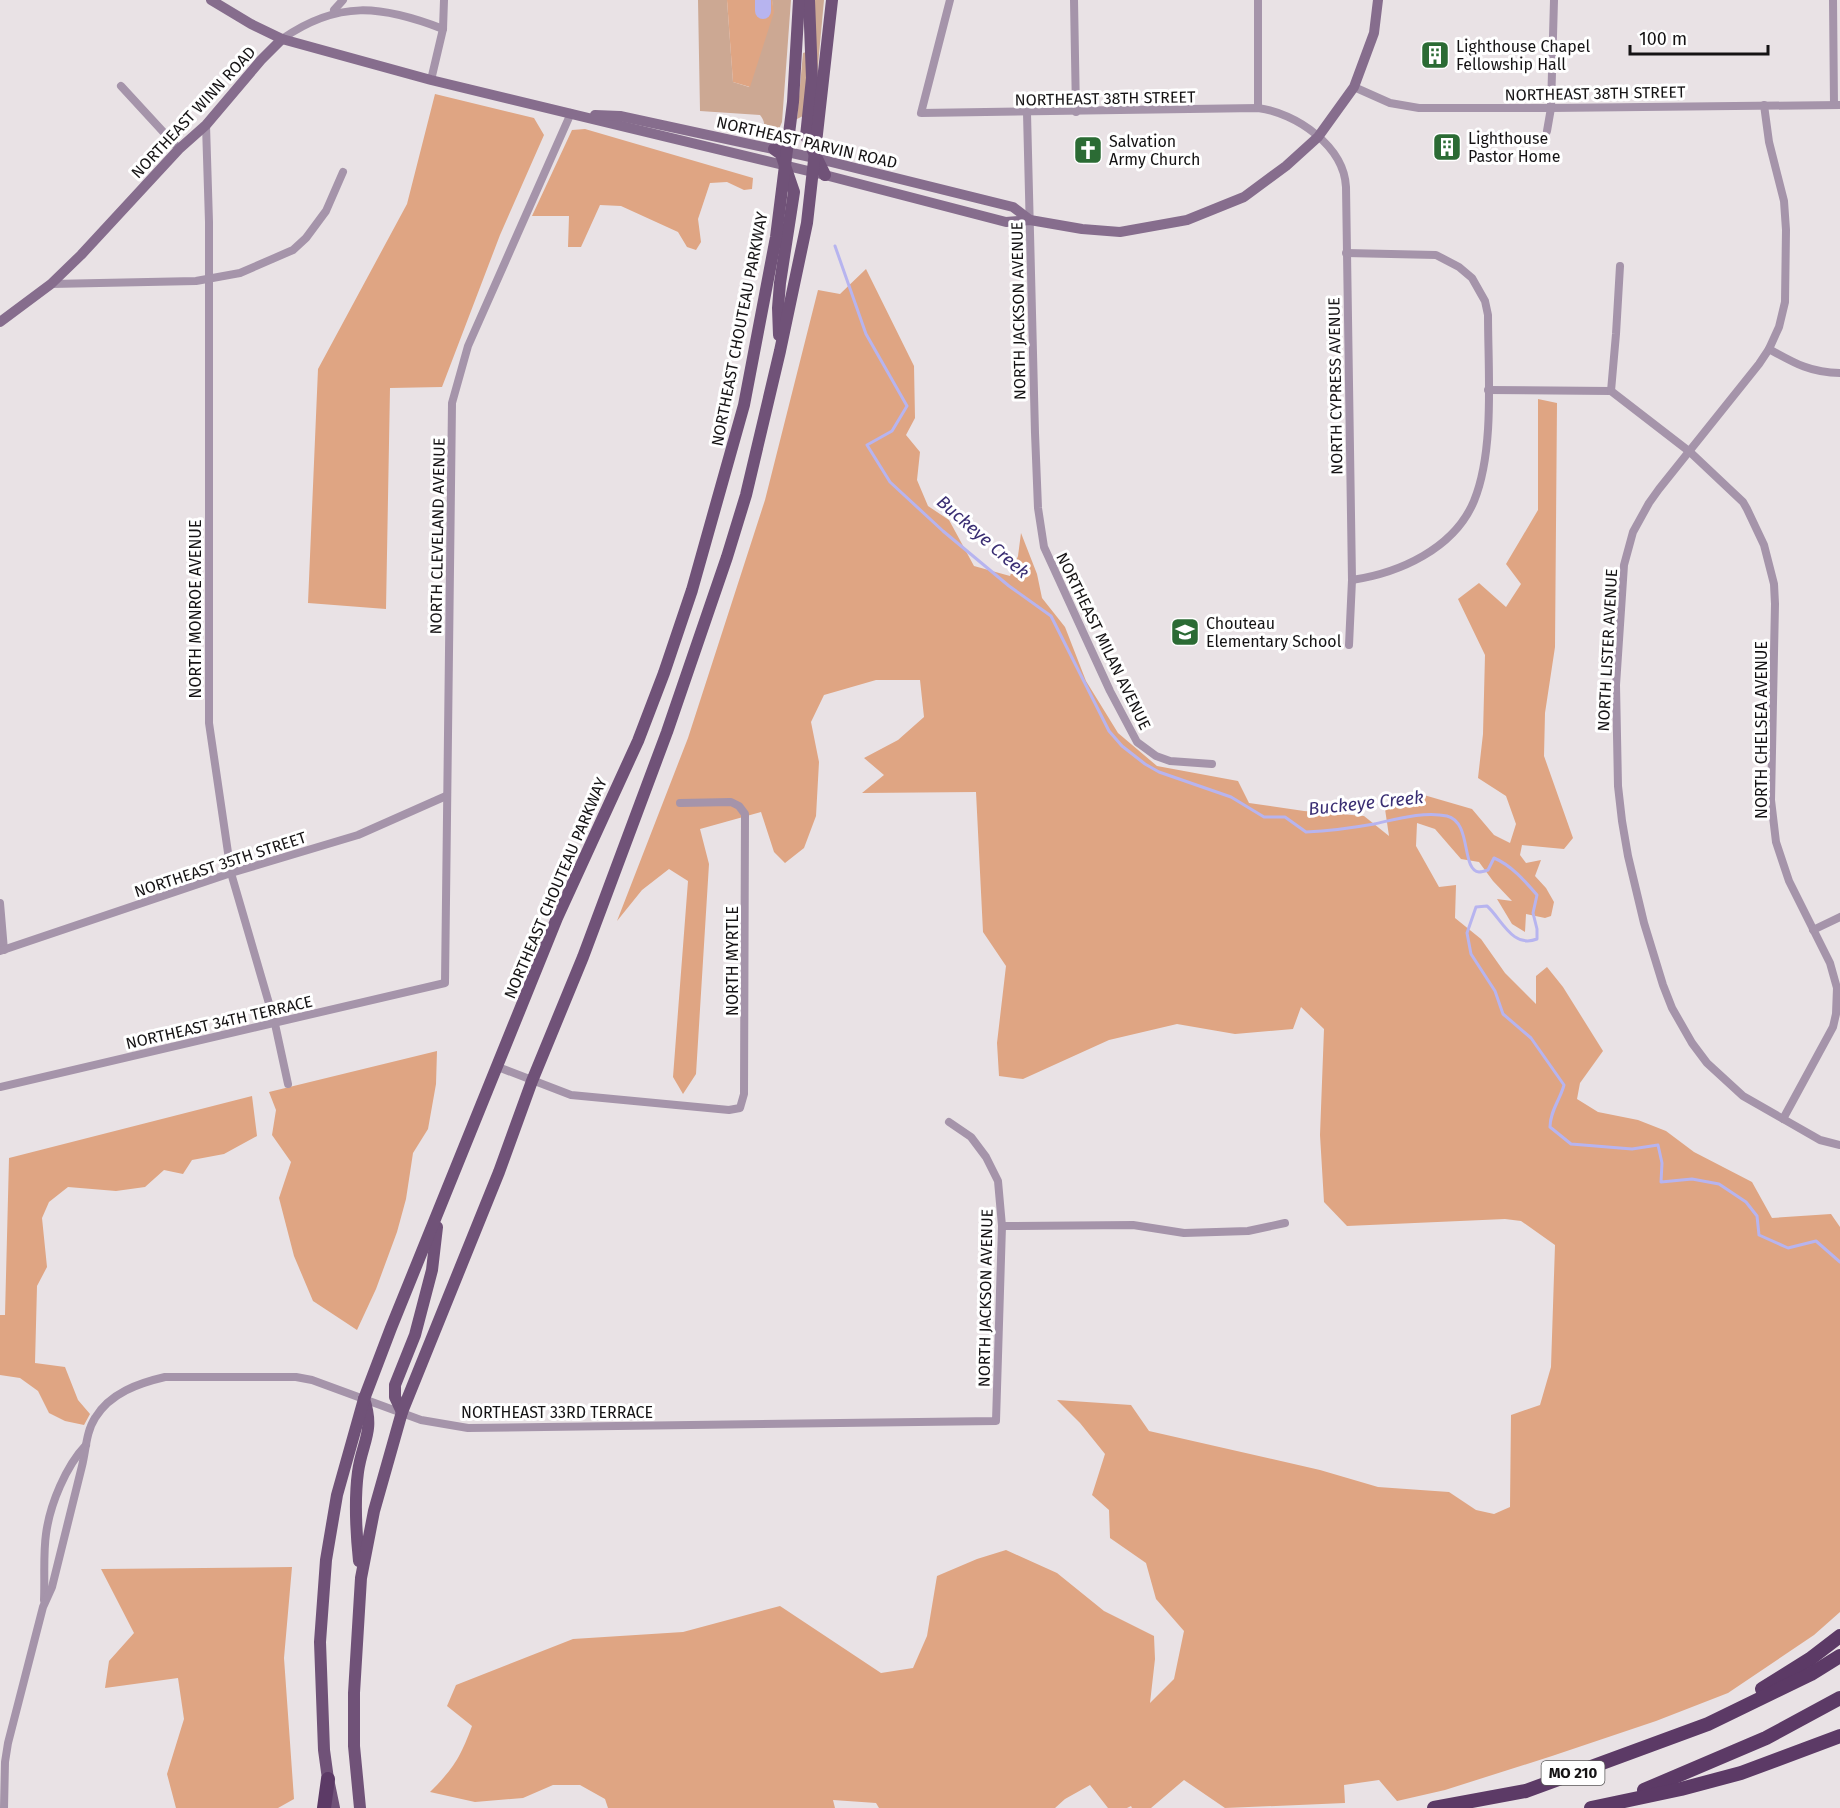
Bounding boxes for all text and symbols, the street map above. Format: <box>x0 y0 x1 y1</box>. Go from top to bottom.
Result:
scale bar <box>1630 18 1768 56</box>
text: 100 m <box>1639 28 1687 50</box>
place label: Lighthouse Chapel Fellowship Hall <box>1456 37 1591 74</box>
building icon: Lighthouse Chapel Fellowship Hall <box>1419 39 1451 71</box>
street label: NORTHEAST WINN ROAD <box>127 43 259 182</box>
street label: NORTHEAST 38TH STREET <box>1504 82 1686 105</box>
street label: NORTHEAST 38TH STREET <box>1014 87 1196 110</box>
street label: NORTHEAST PARVIN ROAD <box>715 112 899 173</box>
place label: Lighthouse Pastor Home <box>1468 129 1560 166</box>
building icon: Lighthouse Pastor Home <box>1431 131 1463 163</box>
place label: Salvation Army Church <box>1109 132 1200 169</box>
church icon: Salvation Army Church <box>1072 134 1104 166</box>
street label: NORTHEAST CHOUTEAU PARKWAY <box>707 210 772 448</box>
street label: NORTH JACKSON AVENUE <box>1007 222 1030 400</box>
street label: NORTH CYPRESS AVENUE <box>1324 297 1347 475</box>
street label: NORTH CLEVELAND AVENUE <box>426 437 449 635</box>
water label: Buckeye Creek <box>932 491 1034 583</box>
street label: NORTH MONROE AVENUE <box>186 520 205 698</box>
street label: NORTHEAST MILAN AVENUE <box>1052 549 1155 733</box>
street label: NORTH LISTER AVENUE <box>1594 568 1621 732</box>
place label: Chouteau Elementary School <box>1206 614 1342 651</box>
school or university icon: Chouteau Elementary School <box>1169 616 1201 648</box>
street label: NORTH CHELSEA AVENUE <box>1752 641 1771 819</box>
street label: NORTHEAST CHOUTEAU PARKWAY <box>500 775 611 1002</box>
water label: Buckeye Creek <box>1307 786 1425 820</box>
street label: NORTHEAST 35TH STREET <box>132 827 309 901</box>
street label: NORTH MYRTLE <box>723 906 742 1016</box>
street label: NORTHEAST 34TH TERRACE <box>124 992 314 1053</box>
street label: NORTH JACKSON AVENUE <box>974 1209 997 1387</box>
street label: NORTHEAST 33RD TERRACE <box>461 1403 653 1422</box>
road number: MO 210 <box>1542 1761 1604 1785</box>

